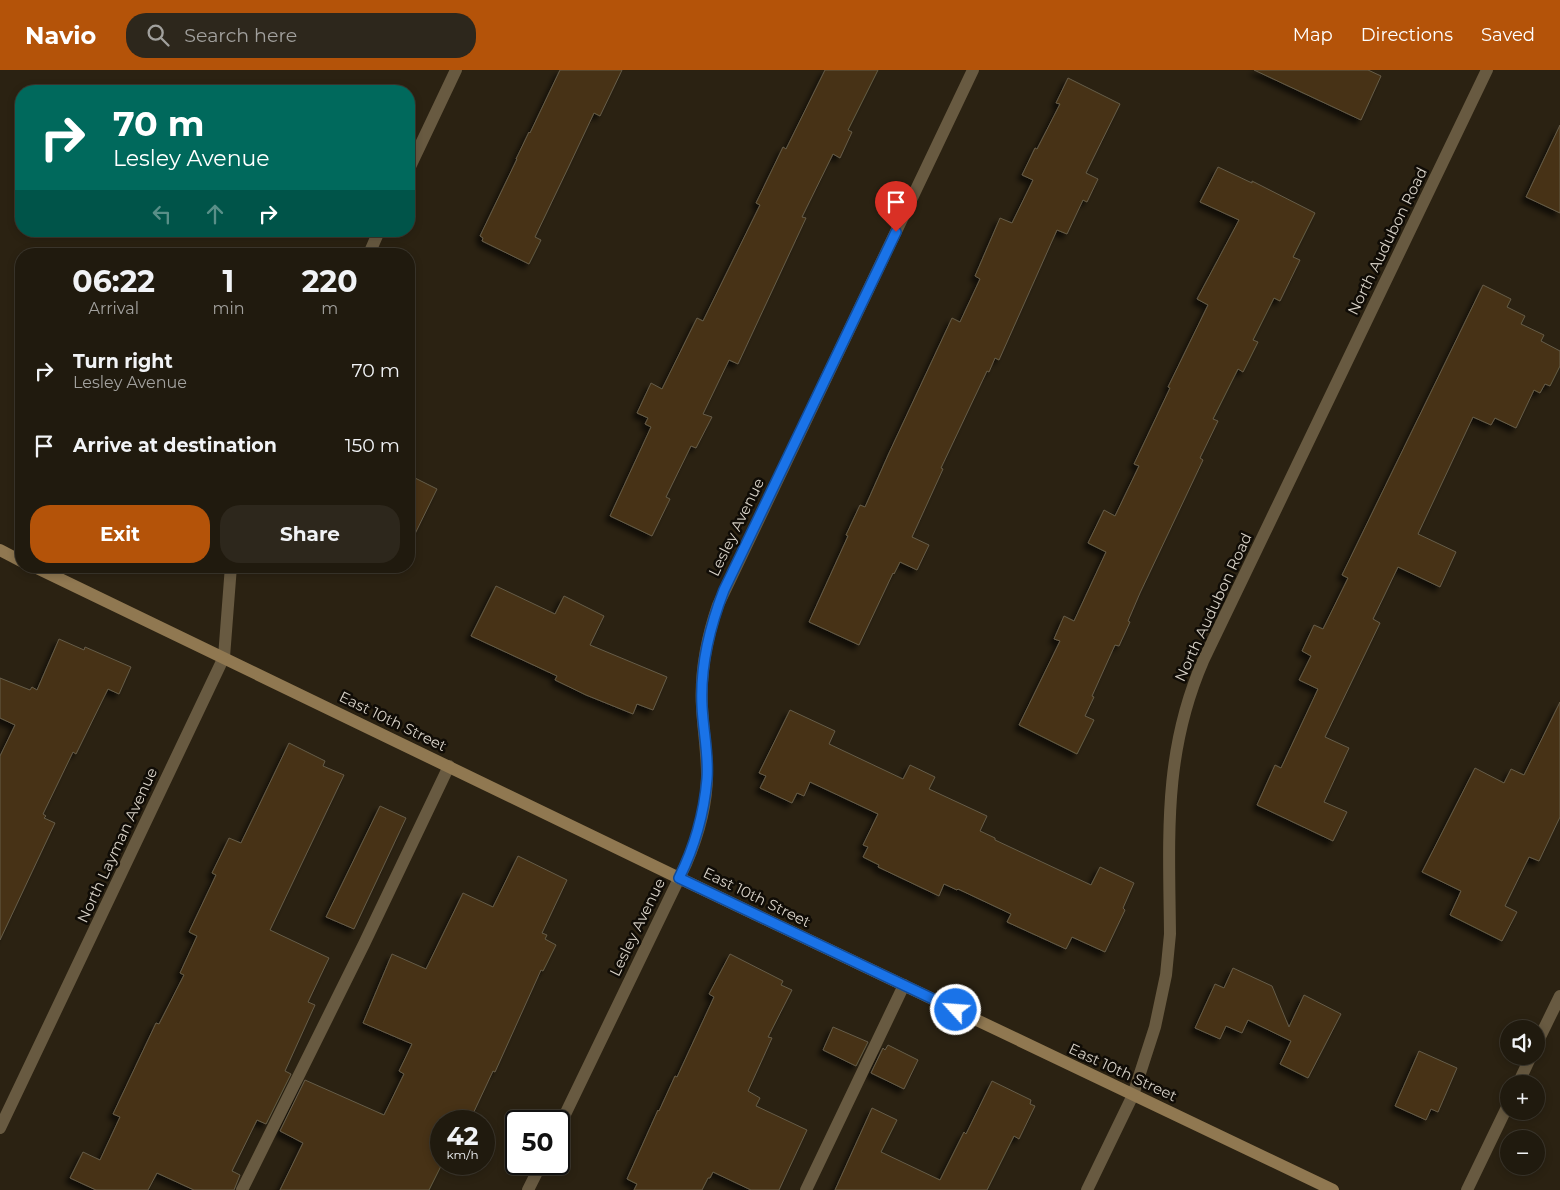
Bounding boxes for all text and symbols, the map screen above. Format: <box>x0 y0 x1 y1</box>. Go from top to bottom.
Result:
search box <box>126 13 476 58</box>
text: Navio <box>25 21 96 50</box>
icon: search <box>144 21 172 49</box>
text: Search here <box>184 24 297 47</box>
text: Map <box>1293 24 1333 46</box>
text: Directions <box>1361 24 1453 46</box>
text: Saved <box>1481 24 1535 46</box>
text: 70 m <box>113 102 204 145</box>
icon: right <box>30 105 95 170</box>
text: Lesley Avenue <box>113 145 270 172</box>
street label: North Audubon Road <box>1343 164 1431 318</box>
pin <box>875 181 917 232</box>
icon: arrive <box>882 188 910 216</box>
icon: left <box>148 200 176 228</box>
icon: ahead <box>201 200 229 228</box>
icon: right <box>254 200 282 228</box>
text: 06:22 <box>72 263 155 300</box>
text: 1 <box>223 263 234 300</box>
text: 220 <box>302 263 358 300</box>
text: Arrival <box>88 299 139 318</box>
text: min <box>212 299 245 318</box>
text: m <box>321 299 338 318</box>
text: Turn right <box>73 350 173 373</box>
icon: right <box>30 357 58 385</box>
text: 70 m <box>351 359 400 382</box>
text: Lesley Avenue <box>73 373 187 392</box>
icon: arrive <box>30 432 58 460</box>
text: Arrive at destination <box>73 434 277 457</box>
text: 150 m <box>345 434 400 457</box>
street label: Lesley Avenue <box>704 475 768 579</box>
button: Exit <box>30 505 210 563</box>
button: Share <box>220 505 400 563</box>
street label: North Audubon Road <box>1170 530 1256 684</box>
street label: East 10th Street <box>336 687 450 755</box>
street label: North Layman Avenue <box>73 764 161 926</box>
street label: East 10th Street <box>700 863 814 931</box>
street label: Lesley Avenue <box>605 875 669 979</box>
position arrow <box>929 983 981 1035</box>
map controls <box>1500 1020 1545 1175</box>
button: sound <box>1500 1020 1545 1065</box>
street label: East 10th Street <box>1066 1039 1180 1105</box>
button: + <box>1500 1075 1545 1120</box>
speed limit sign: 50 <box>505 1110 570 1175</box>
text: 42 <box>447 1121 478 1151</box>
button: − <box>1500 1130 1545 1175</box>
text: km/h <box>446 1147 479 1162</box>

